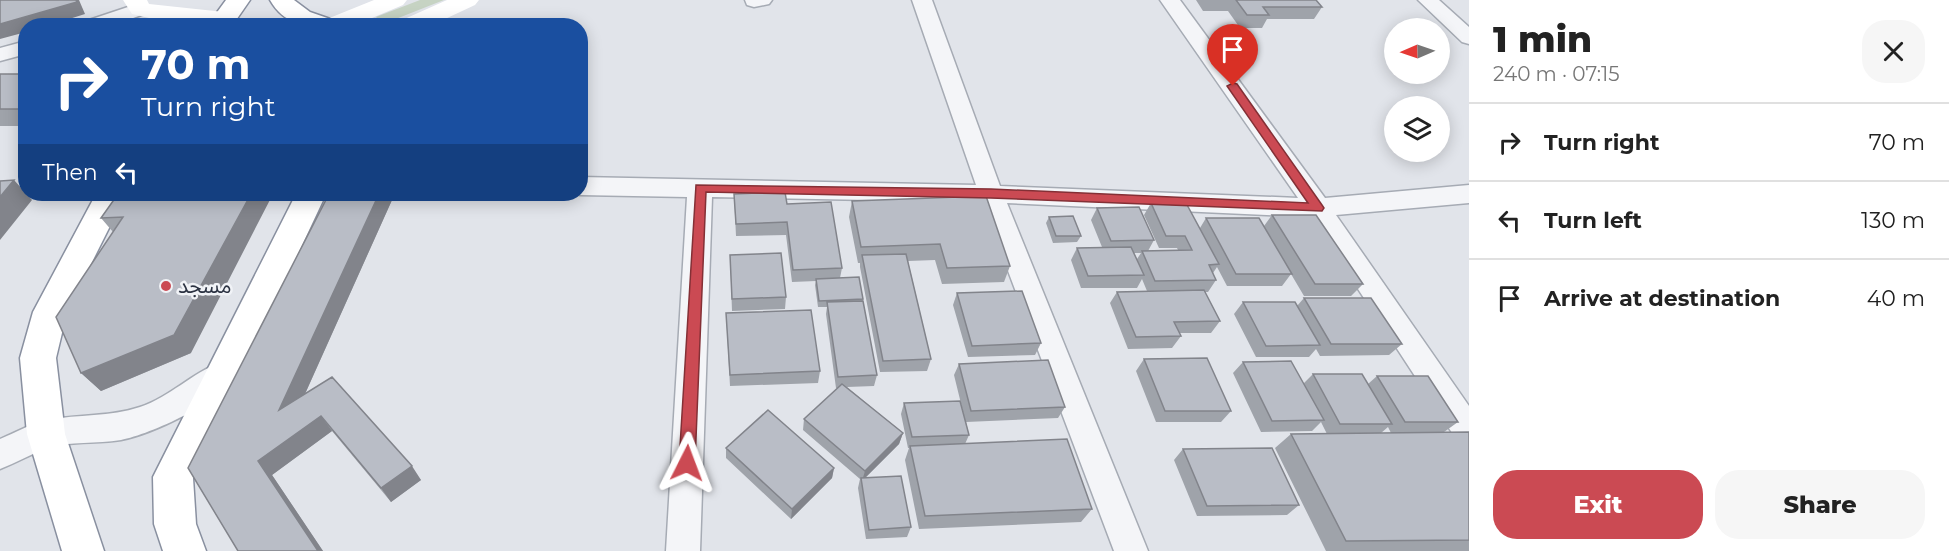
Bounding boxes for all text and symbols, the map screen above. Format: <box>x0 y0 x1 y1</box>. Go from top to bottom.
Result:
text: 1 min <box>1493 17 1592 61</box>
north arrow <box>1384 18 1450 84</box>
map controls <box>1384 18 1450 162</box>
button: close <box>1862 20 1925 83</box>
pin <box>1207 24 1258 86</box>
icon: arrive <box>1216 33 1249 66</box>
text: 70 m <box>141 38 251 90</box>
icon: right <box>42 42 120 120</box>
text: 240 m · 07:15 <box>1493 62 1620 86</box>
text: Turn right <box>141 90 276 123</box>
button: layers <box>1384 96 1450 162</box>
icon: right <box>1493 126 1526 159</box>
text: Turn right <box>1544 129 1659 156</box>
text: 70 m <box>1869 129 1925 156</box>
icon: left <box>110 156 143 189</box>
text: Then <box>42 159 98 186</box>
icon: left <box>1493 204 1526 237</box>
text: Turn left <box>1544 207 1642 234</box>
text: 130 m <box>1861 207 1925 234</box>
place label: مسجد <box>178 273 231 298</box>
marker: مسجد <box>159 279 173 293</box>
icon: arrive <box>1493 282 1526 315</box>
text: Arrive at destination <box>1544 285 1780 312</box>
text: 40 m <box>1867 285 1925 312</box>
position arrow <box>655 431 719 495</box>
button: Exit <box>1493 470 1703 539</box>
button: Share <box>1715 470 1925 539</box>

